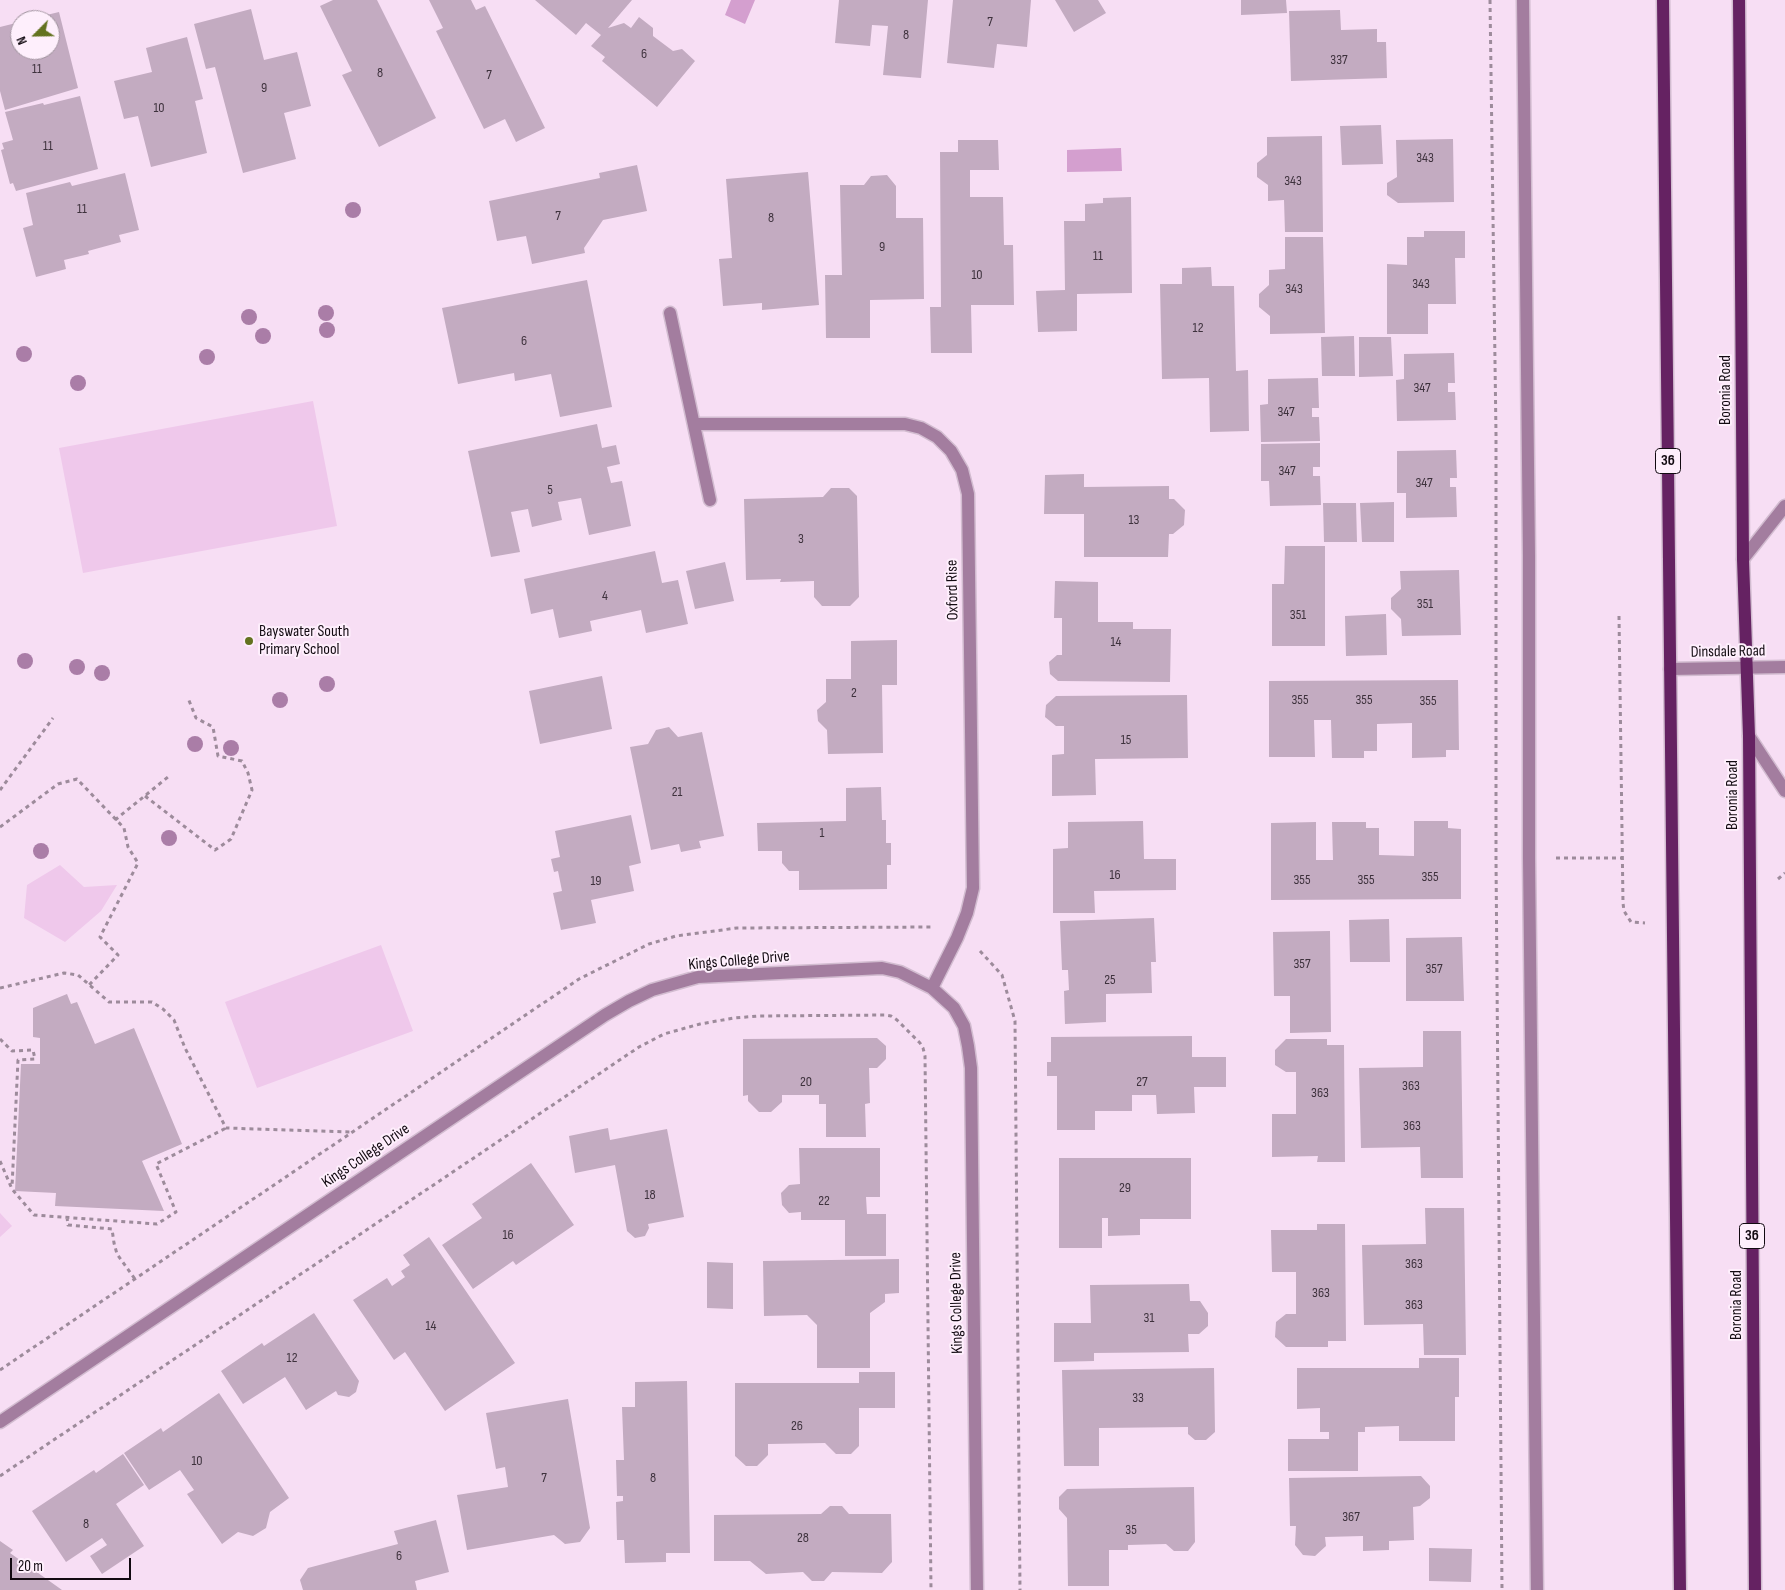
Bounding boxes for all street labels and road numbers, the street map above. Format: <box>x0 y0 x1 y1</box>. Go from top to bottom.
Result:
street label: Boronia Road <box>1716 355 1736 425</box>
road number: 36 <box>1656 448 1680 474</box>
street label: Oxford Rise <box>943 559 963 621</box>
street label: Dinsdale Road <box>1690 642 1766 662</box>
street label: Boronia Road <box>1723 760 1743 830</box>
street label: Kings College Drive <box>688 947 790 975</box>
street label: Kings College Drive <box>318 1120 414 1192</box>
road number: 36 <box>1740 1224 1764 1248</box>
street label: Kings College Drive <box>947 1252 967 1354</box>
street label: Boronia Road <box>1727 1270 1747 1340</box>

